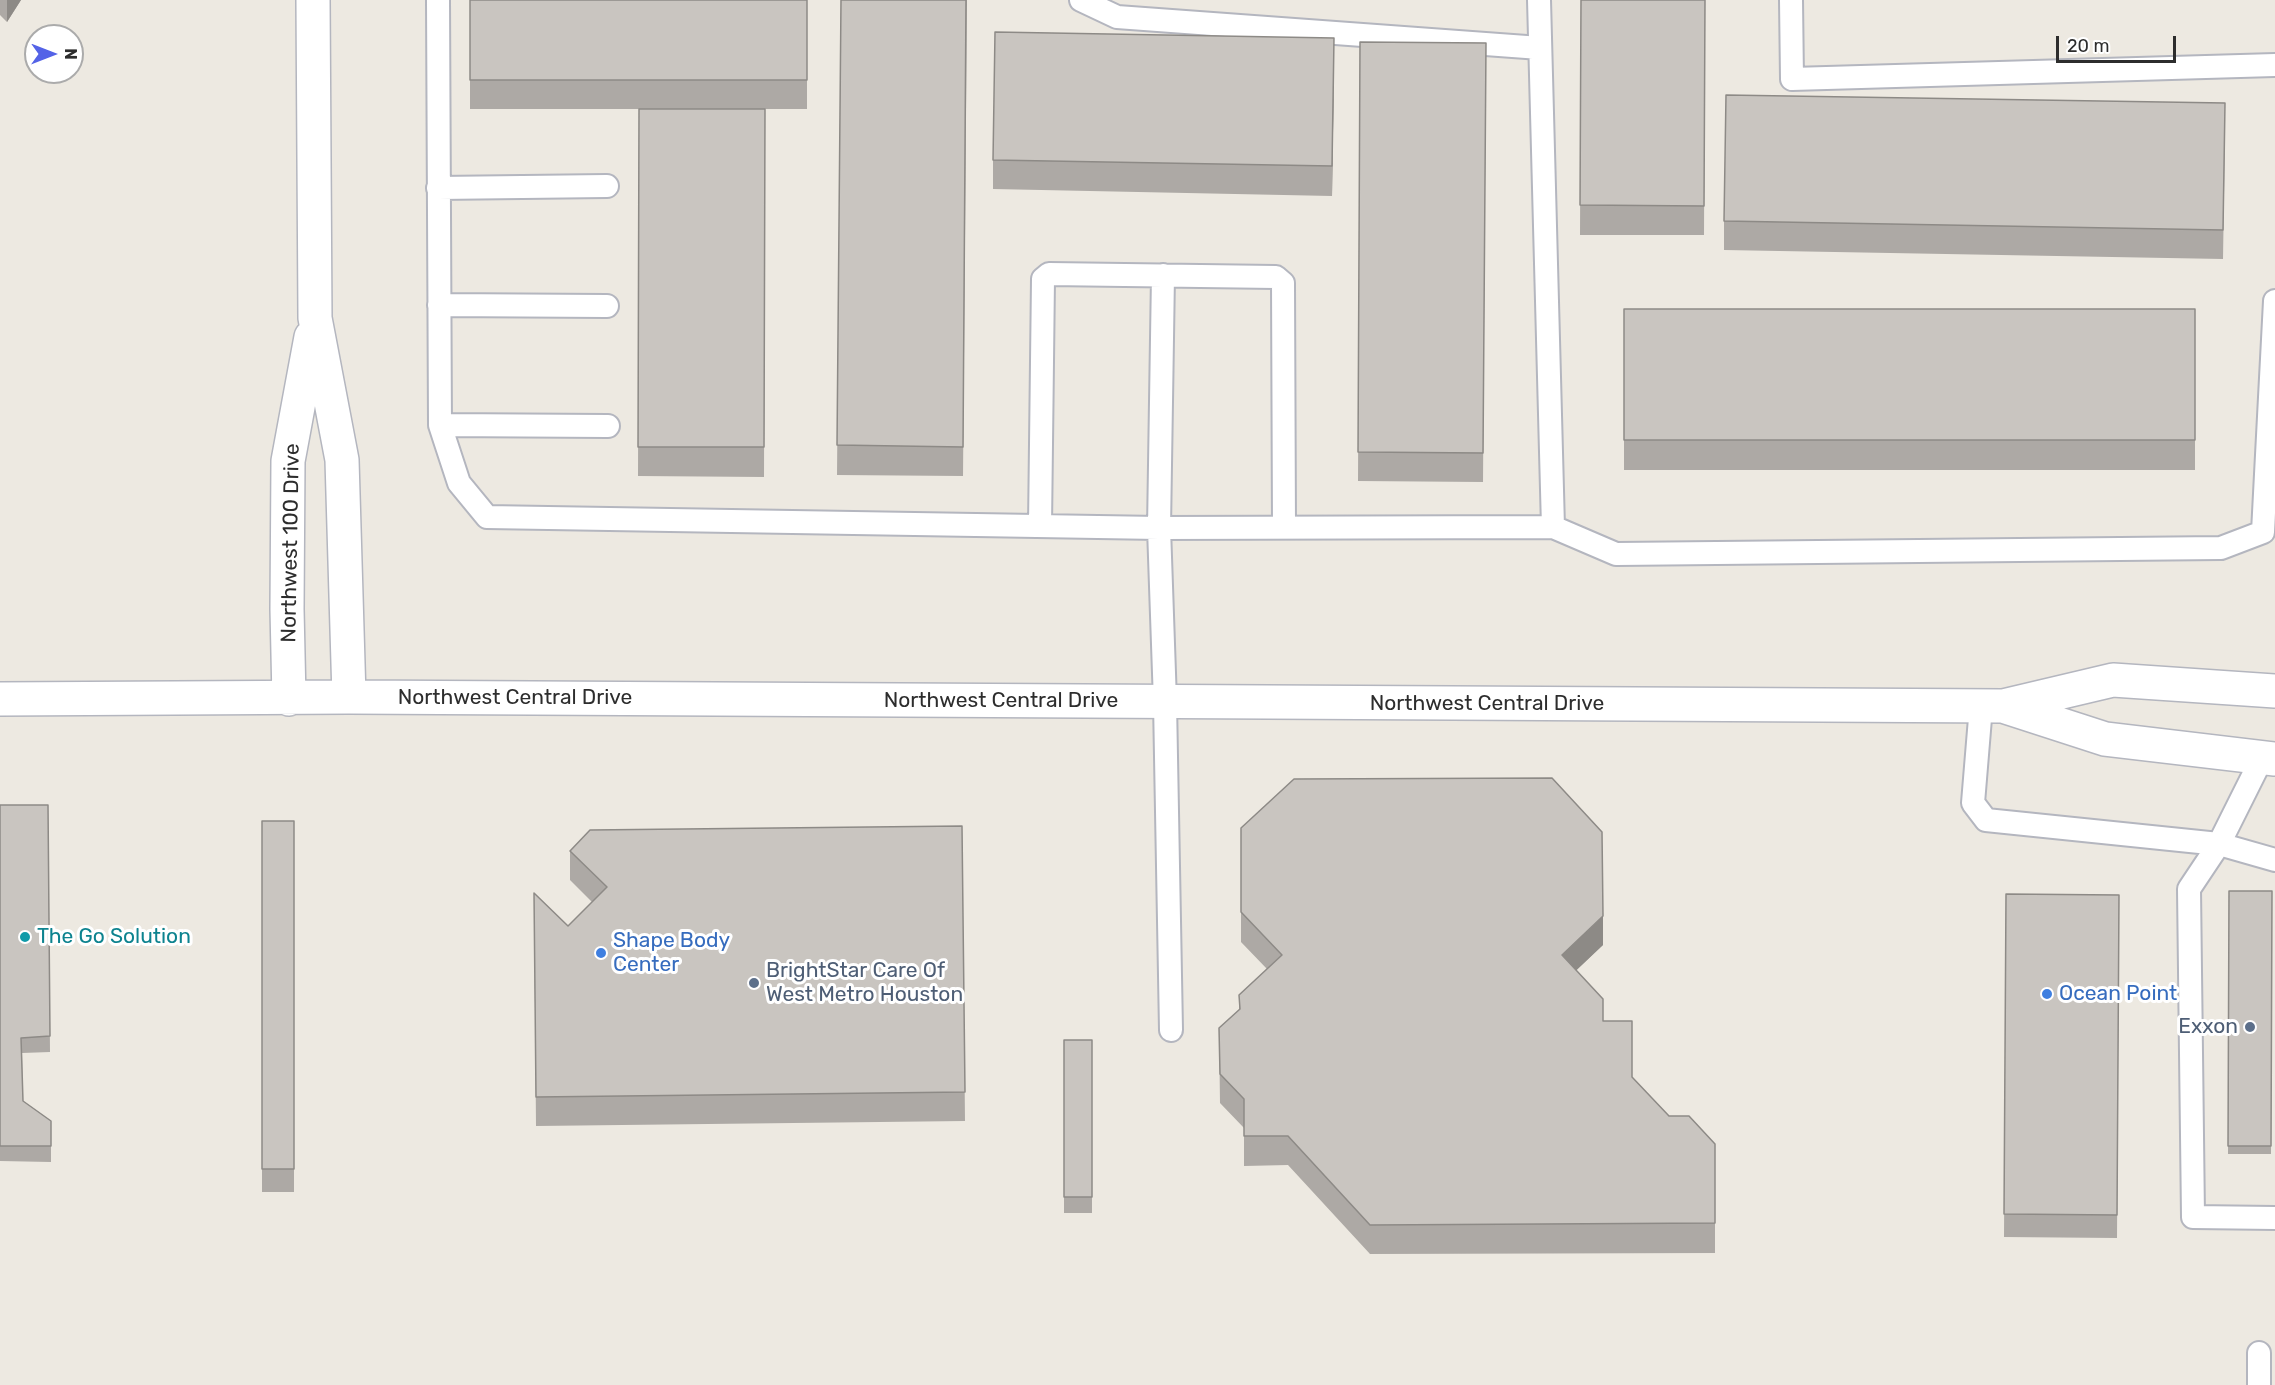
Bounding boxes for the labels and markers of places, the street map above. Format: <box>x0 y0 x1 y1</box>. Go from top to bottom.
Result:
place label: The Go Solution <box>37 924 191 950</box>
place label: Shape Body Center <box>613 928 730 978</box>
marker: The Go Solution <box>18 930 32 944</box>
marker: Shape Body Center <box>594 946 608 960</box>
place label: BrightStar Care Of West Metro Houston <box>766 958 963 1008</box>
marker: BrightStar Care Of West Metro Houston <box>747 976 761 990</box>
place label: Ocean Point <box>2059 981 2177 1007</box>
marker: Ocean Point <box>2040 987 2054 1001</box>
place label: Exxon <box>2178 1014 2238 1040</box>
marker: Exxon <box>2243 1020 2257 1034</box>

